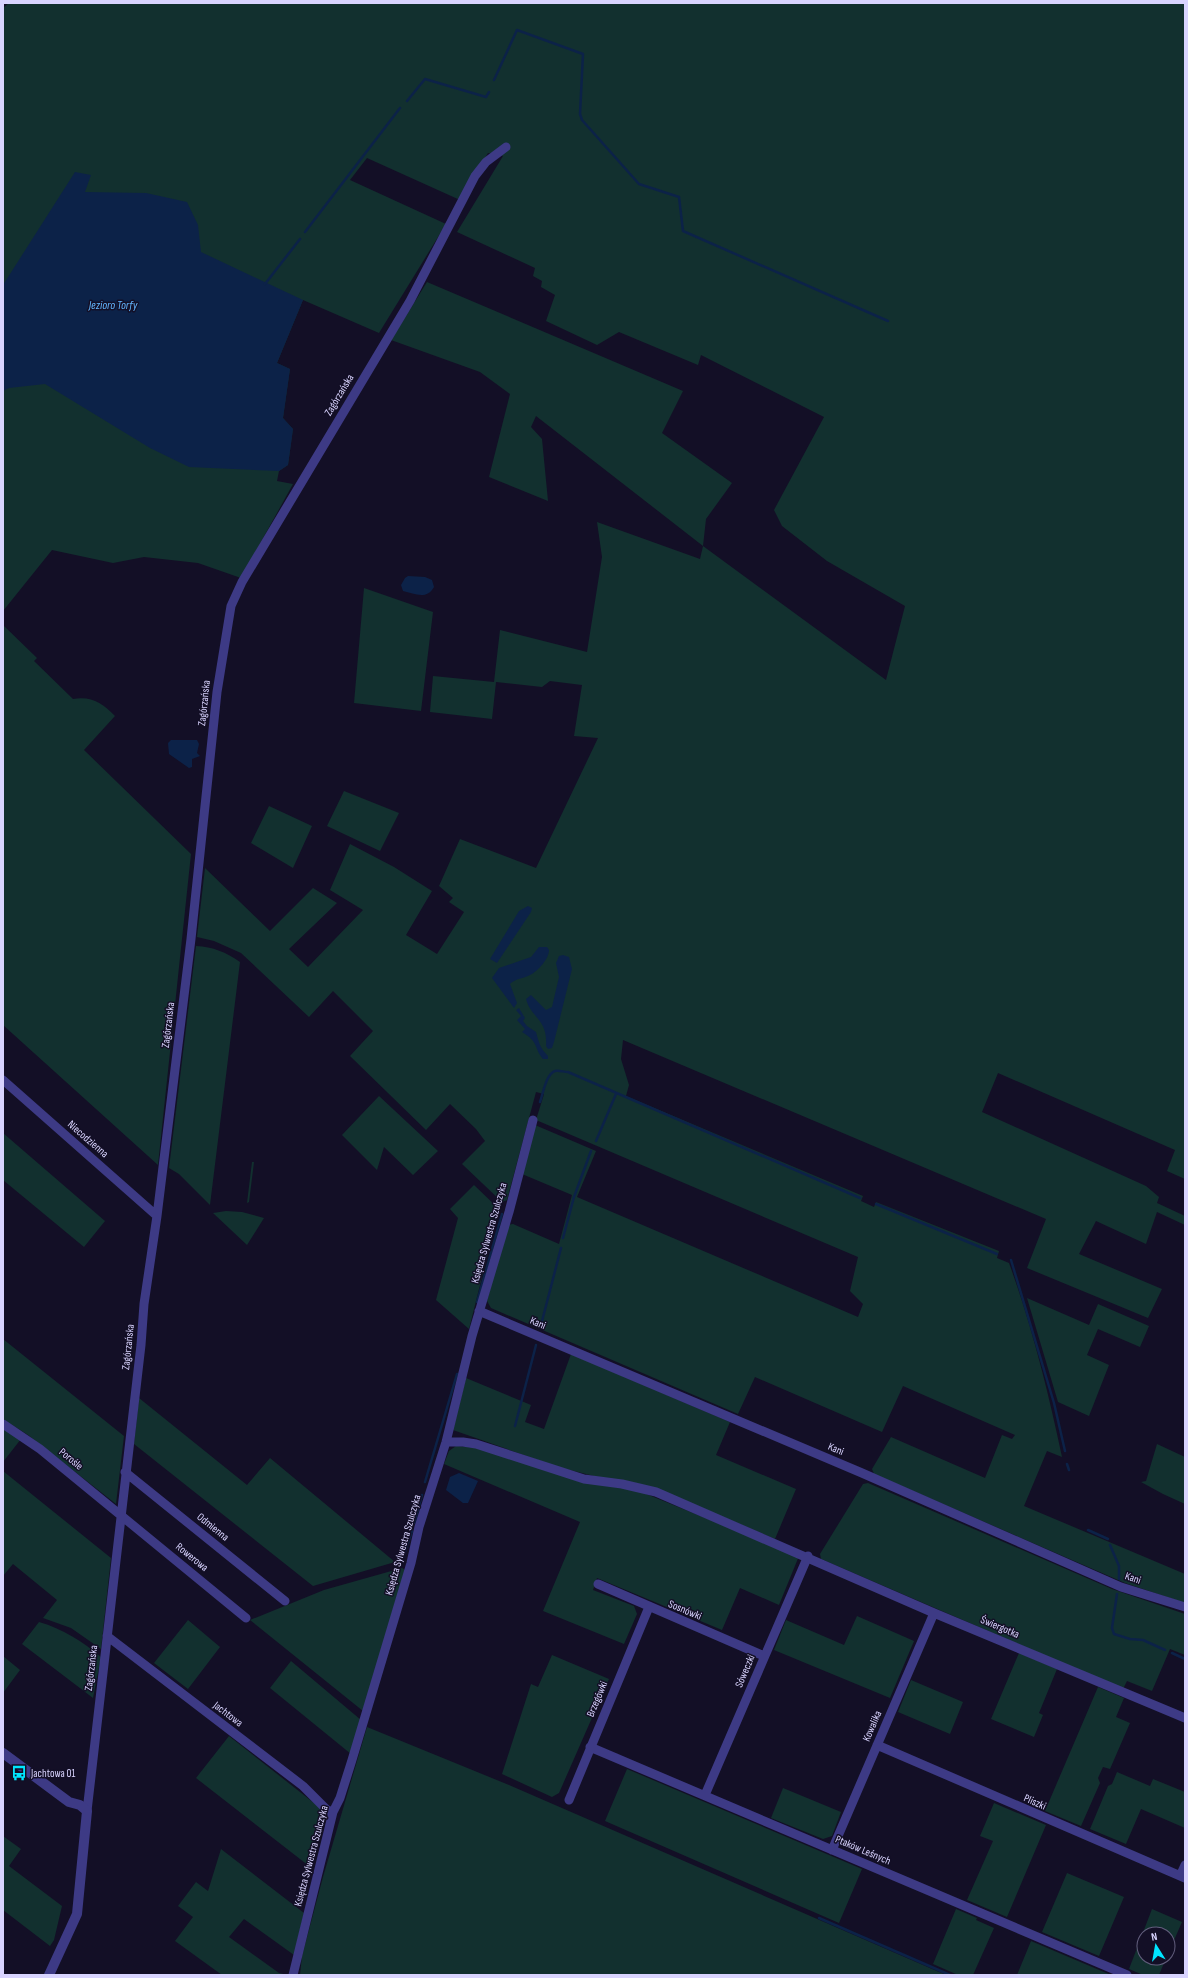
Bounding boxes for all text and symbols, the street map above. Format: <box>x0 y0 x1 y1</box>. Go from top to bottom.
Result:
water label: Jezioro Torfy <box>88 298 138 313</box>
street label: Zagórzańska <box>322 372 356 418</box>
street label: Zagórzańska <box>195 679 213 727</box>
street label: Zagórzańska <box>159 1001 177 1049</box>
street label: Niecodzienna <box>65 1118 111 1160</box>
street label: Księdza Sylwestra Szulczyka <box>468 1181 510 1285</box>
street label: Kani <box>528 1314 548 1332</box>
street label: Zagórzańska <box>119 1323 137 1371</box>
street label: Kani <box>826 1440 846 1458</box>
street label: Porośle <box>56 1445 86 1473</box>
street label: Księdza Sylwestra Szulczyka <box>382 1493 424 1597</box>
street label: Odmienna <box>194 1510 232 1544</box>
street label: Rowerowa <box>173 1540 211 1574</box>
street label: Kani <box>1123 1569 1143 1587</box>
street label: Sosnówki <box>666 1597 704 1623</box>
street label: Świergotka <box>979 1613 1021 1641</box>
street label: Zagórzańska <box>82 1644 100 1692</box>
street label: Sóweczki <box>732 1653 758 1689</box>
street label: Brzegówki <box>584 1679 610 1719</box>
street label: Jachtowa <box>210 1698 245 1729</box>
street label: Kowalika <box>860 1709 884 1743</box>
bus stop icon: Jachtowa 01 <box>10 1764 28 1782</box>
place label: Jachtowa 01 <box>30 1767 75 1780</box>
street label: Pliszki <box>1022 1791 1048 1813</box>
street label: Księdza Sylwestra Szulczyka <box>291 1804 331 1908</box>
street label: Ptaków Leśnych <box>833 1832 893 1868</box>
north arrow <box>1136 1926 1176 1966</box>
text: N <box>1150 1930 1158 1944</box>

